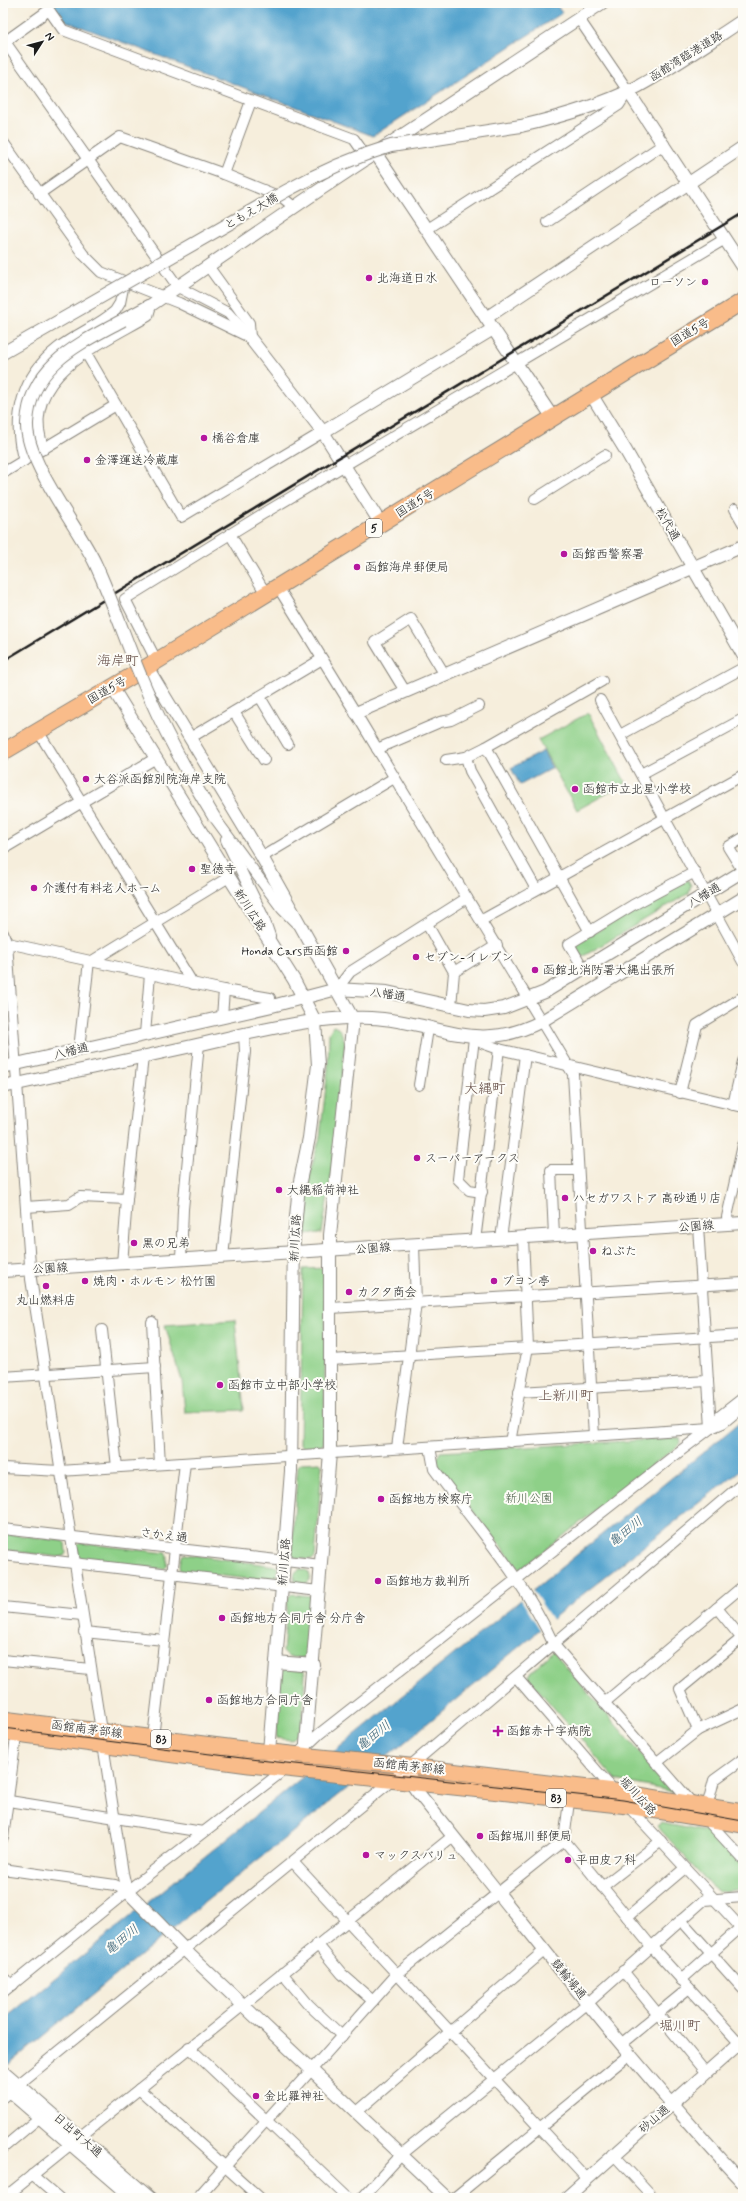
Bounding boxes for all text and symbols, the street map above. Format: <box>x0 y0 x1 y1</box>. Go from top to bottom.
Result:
north arrow <box>22 22 62 62</box>
street label: 函館湾臨港道路 <box>647 28 726 86</box>
text: N <box>41 30 57 44</box>
street label: ともえ大橋 <box>222 190 281 234</box>
place label: 北海道日水 <box>377 271 437 287</box>
marker: 北海道日水 <box>364 273 374 283</box>
place label: ローソン <box>649 275 697 291</box>
marker: ローソン <box>700 277 710 287</box>
street label: 国道5号 <box>668 315 713 351</box>
place label: 橋谷倉庫 <box>212 431 260 447</box>
marker: 橋谷倉庫 <box>199 433 209 443</box>
place label: 金澤運送冷蔵庫 <box>95 453 179 469</box>
marker: 金澤運送冷蔵庫 <box>82 455 92 465</box>
street label: 国道5号 <box>393 486 438 522</box>
street label: 松代通 <box>651 505 683 544</box>
road number: 5 <box>366 519 382 537</box>
place label: 函館西警察署 <box>572 547 644 563</box>
marker: 函館西警察署 <box>559 549 569 559</box>
place label: 函館海岸郵便局 <box>365 560 449 576</box>
marker: 函館海岸郵便局 <box>352 562 362 572</box>
district label: 海岸町 <box>97 652 139 670</box>
street label: 国道5号 <box>85 673 130 709</box>
place label: 大谷派函館別院海岸支院 <box>94 772 226 788</box>
marker: 大谷派函館別院海岸支院 <box>81 774 91 784</box>
place label: 函館市立北星小学校 <box>583 782 691 798</box>
marker: 函館市立北星小学校 <box>570 784 580 794</box>
place label: 聖徳寺 <box>200 862 236 878</box>
marker: 聖徳寺 <box>187 864 197 874</box>
street label: 八幡通 <box>685 880 724 912</box>
place label: 介護付有料老人ホーム <box>42 881 162 897</box>
marker: 介護付有料老人ホーム <box>29 883 39 893</box>
street label: 新川広路 <box>229 886 269 935</box>
place label: Honda Cars西函館 <box>241 944 338 960</box>
marker: Honda Cars西函館 <box>341 946 351 956</box>
place label: セブン-イレブン <box>424 950 513 966</box>
marker: セブン-イレブン <box>411 952 421 962</box>
place label: 函館北消防署大縄出張所 <box>543 963 675 979</box>
marker: 函館北消防署大縄出張所 <box>530 965 540 975</box>
street label: 八幡通 <box>369 984 407 1006</box>
street label: 八幡通 <box>52 1040 91 1064</box>
district label: 大縄町 <box>464 1080 506 1098</box>
place label: スーパーアークス <box>425 1151 520 1167</box>
marker: スーパーアークス <box>412 1153 422 1163</box>
place label: 大縄稲荷神社 <box>287 1183 359 1199</box>
marker: 大縄稲荷神社 <box>274 1185 284 1195</box>
place label: ハセガワストア 高砂通り店 <box>573 1191 721 1207</box>
marker: ハセガワストア 高砂通り店 <box>560 1193 570 1203</box>
street label: 新川広路 <box>287 1214 305 1262</box>
street label: 公園線 <box>678 1218 715 1236</box>
place label: 黒の兄弟 <box>142 1236 190 1252</box>
marker: 黒の兄弟 <box>129 1238 139 1248</box>
street label: 公園線 <box>355 1240 392 1258</box>
place label: ねぶた <box>601 1244 637 1260</box>
marker: ねぶた <box>588 1246 598 1256</box>
street label: 公園線 <box>32 1260 68 1278</box>
place label: 焼肉・ホルモン 松竹園 <box>93 1274 216 1290</box>
place label: ブヨン亭 <box>502 1274 550 1290</box>
marker: 焼肉・ホルモン 松竹園 <box>80 1276 90 1286</box>
marker: ブヨン亭 <box>489 1276 499 1286</box>
marker: 丸山燃料店 <box>41 1281 51 1291</box>
place label: カクタ商会 <box>357 1285 417 1301</box>
marker: カクタ商会 <box>344 1287 354 1297</box>
place label: 丸山燃料店 <box>16 1293 76 1309</box>
place label: 函館市立中部小学校 <box>228 1378 336 1394</box>
marker: 函館市立中部小学校 <box>215 1380 225 1390</box>
district label: 上新川町 <box>538 1387 594 1405</box>
park label: 新川公園 <box>505 1491 553 1507</box>
place label: 函館地方検察庁 <box>389 1492 473 1508</box>
marker: 函館地方検察庁 <box>376 1494 386 1504</box>
water label: 亀田川 <box>605 1513 646 1551</box>
street label: さかえ通 <box>139 1525 189 1547</box>
street label: 新川広路 <box>275 1538 295 1587</box>
place label: 函館地方裁判所 <box>386 1574 470 1590</box>
marker: 函館地方裁判所 <box>373 1576 383 1586</box>
place label: 函館地方合同庁舎 分庁舎 <box>230 1611 365 1627</box>
marker: 函館地方合同庁舎 分庁舎 <box>217 1613 227 1623</box>
place label: 函館地方合同庁舎 <box>217 1693 313 1709</box>
marker: 函館地方合同庁舎 <box>204 1695 214 1705</box>
water label: 亀田川 <box>353 1717 394 1755</box>
street label: 函館南茅部線 <box>50 1718 124 1742</box>
place label: 函館赤十字病院 <box>507 1724 591 1740</box>
marker: 函館赤十字病院 <box>492 1725 504 1737</box>
road number: 83 <box>151 1730 171 1748</box>
street label: 函館南茅部線 <box>372 1755 446 1779</box>
street label: 堀川広路 <box>615 1774 659 1820</box>
road number: 83 <box>546 1789 566 1807</box>
place label: 函館堀川郵便局 <box>488 1829 572 1845</box>
marker: 函館堀川郵便局 <box>475 1831 485 1841</box>
place label: マックスバリュ <box>374 1848 458 1864</box>
marker: マックスバリュ <box>361 1850 371 1860</box>
place label: 平田皮フ科 <box>576 1853 636 1869</box>
marker: 平田皮フ科 <box>563 1855 573 1865</box>
water label: 亀田川 <box>101 1921 142 1959</box>
street label: 競輪場通 <box>547 1956 590 2003</box>
district label: 堀川町 <box>659 2017 701 2035</box>
place label: 金比羅神社 <box>264 2089 324 2105</box>
marker: 金比羅神社 <box>251 2091 261 2101</box>
street label: 砂山通 <box>636 2102 673 2138</box>
street label: 日出町大通 <box>49 2110 105 2161</box>

